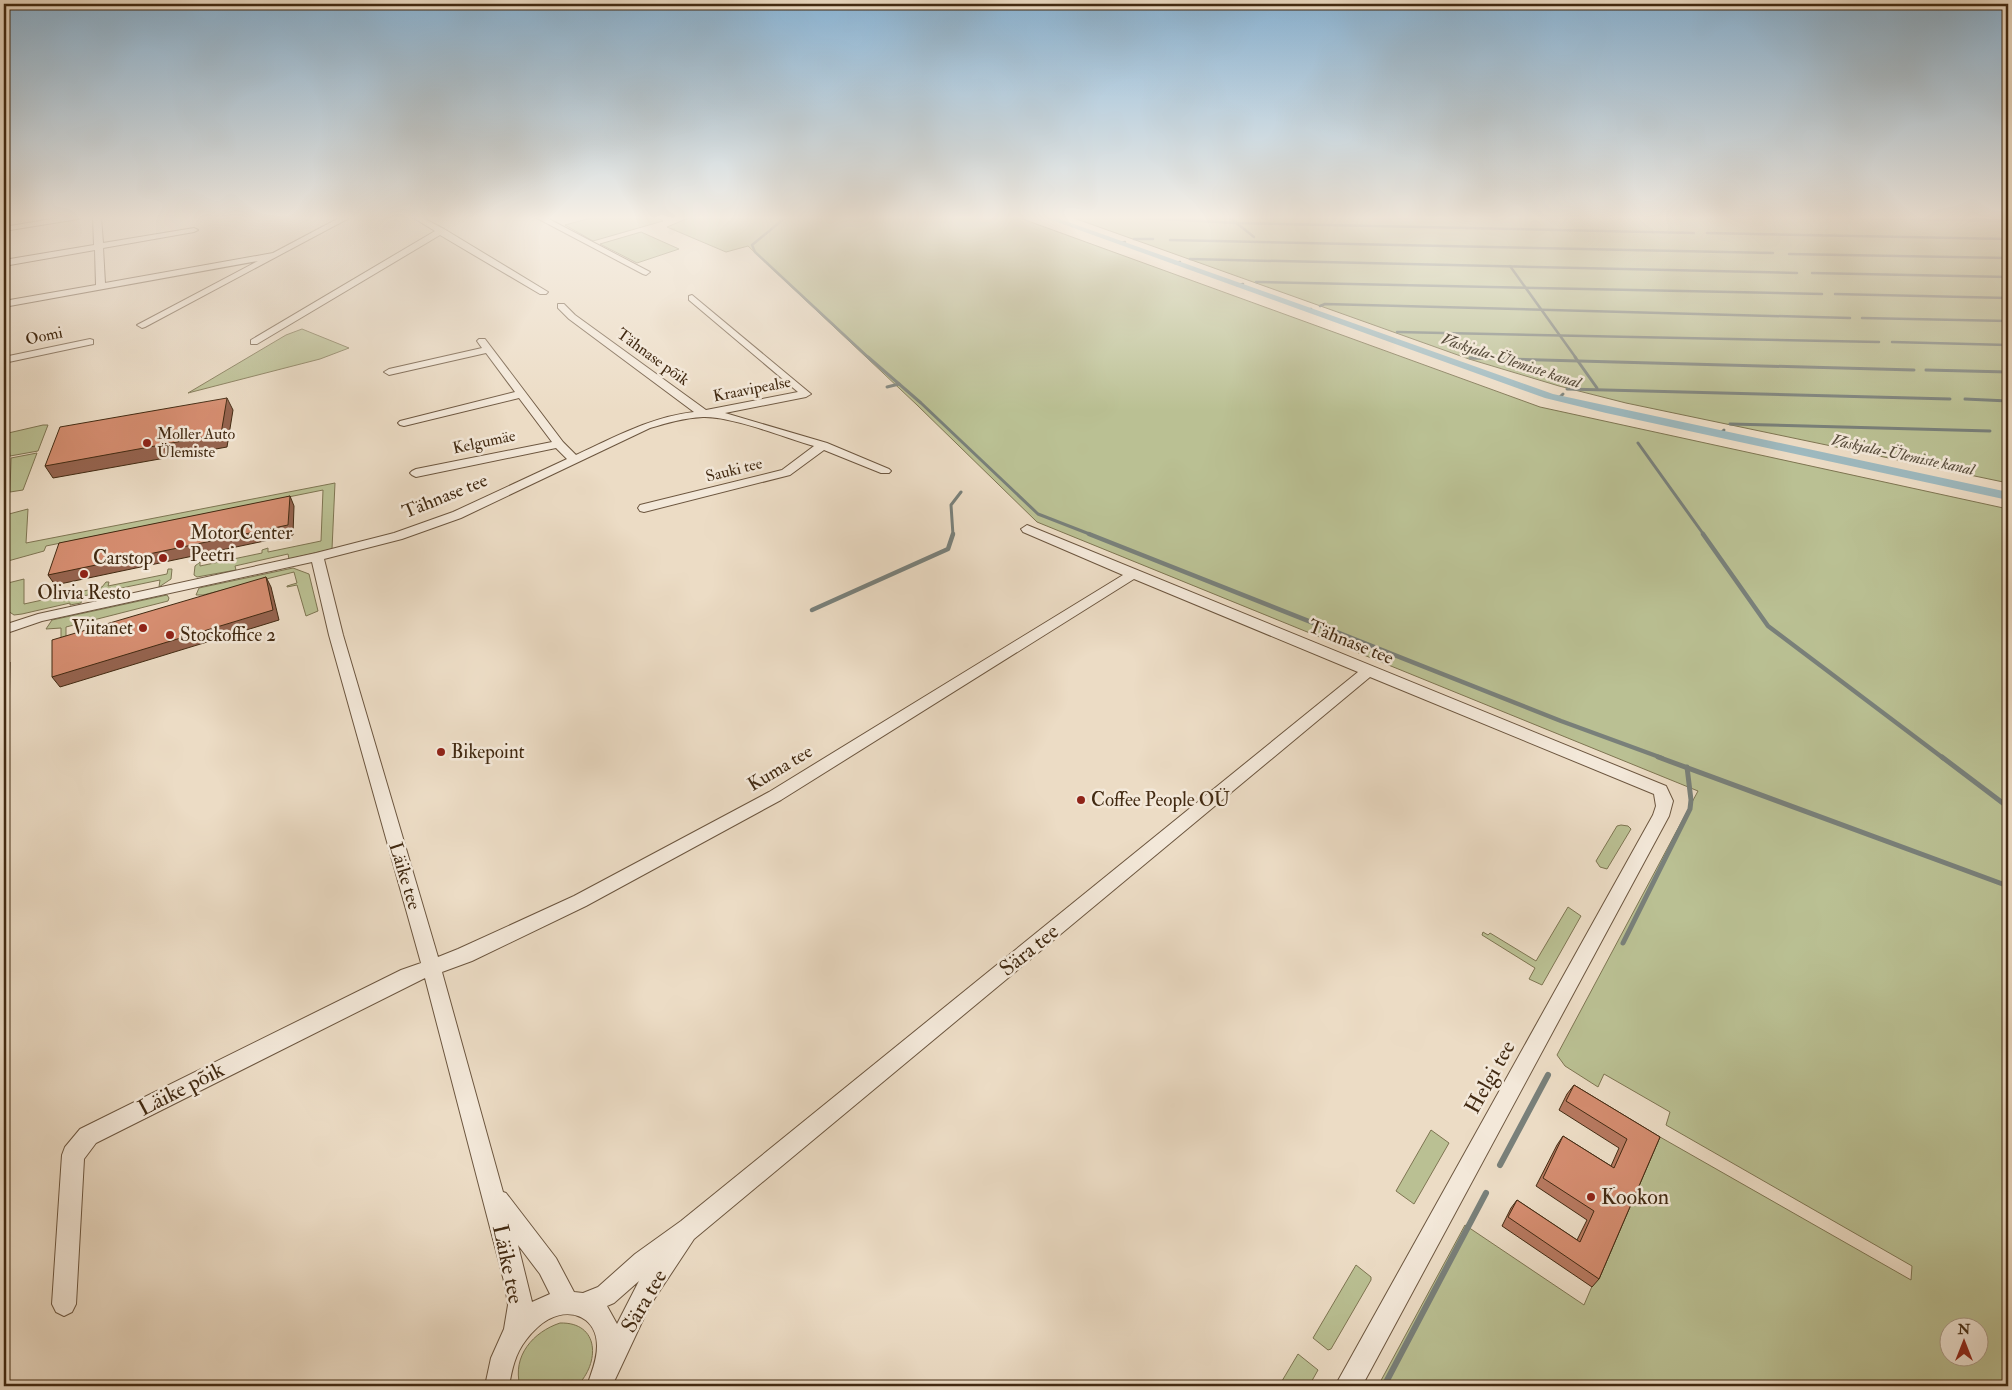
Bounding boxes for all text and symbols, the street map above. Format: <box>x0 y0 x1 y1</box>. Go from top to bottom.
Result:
street label: Oomi <box>24 322 64 350</box>
street label: Tähnase põik <box>612 324 693 391</box>
water label: Vaskjala-Ülemiste kanal <box>1439 329 1584 393</box>
street label: Kraavipealse <box>711 372 793 407</box>
place label: Moller Auto Ülemiste <box>157 424 235 462</box>
street label: Kelgumäe <box>451 426 518 458</box>
water label: Vaskjala-Ülemiste kanal <box>1830 430 1977 480</box>
marker: Moller Auto Ülemiste <box>141 437 153 449</box>
street label: Sauki tee <box>704 453 765 487</box>
street label: Tähnase tee <box>399 468 491 524</box>
place label: MotorCenter Peetri <box>190 521 292 567</box>
marker: MotorCenter Peetri <box>174 538 186 550</box>
place label: Carstop <box>93 546 153 571</box>
marker: Carstop <box>157 552 169 564</box>
marker: Olivia Resto <box>78 568 90 580</box>
place label: Olivia Resto <box>37 581 131 605</box>
street label: Tähnase tee <box>1305 614 1397 670</box>
place label: Viitanet <box>72 616 133 640</box>
marker: Viitanet <box>137 622 149 634</box>
place label: Stockoffice 2 <box>180 623 276 647</box>
marker: Stockoffice 2 <box>164 629 176 641</box>
street label: Kuma tee <box>743 739 817 797</box>
place label: Bikepoint <box>451 740 525 765</box>
marker: Bikepoint <box>435 746 447 758</box>
place label: Coffee People OÜ <box>1091 788 1230 813</box>
marker: Coffee People OÜ <box>1075 794 1087 806</box>
street label: Läike tee <box>383 839 427 913</box>
street label: Sära tee <box>993 918 1065 982</box>
street label: Helgi tee <box>1458 1035 1522 1119</box>
street label: Läike põik <box>133 1055 230 1123</box>
place label: Kookon <box>1601 1183 1669 1211</box>
marker: Kookon <box>1585 1191 1597 1203</box>
street label: Läike tee <box>486 1222 530 1306</box>
street label: Sära tee <box>615 1264 673 1338</box>
north arrow <box>1940 1318 1990 1368</box>
text: N <box>1957 1321 1971 1338</box>

